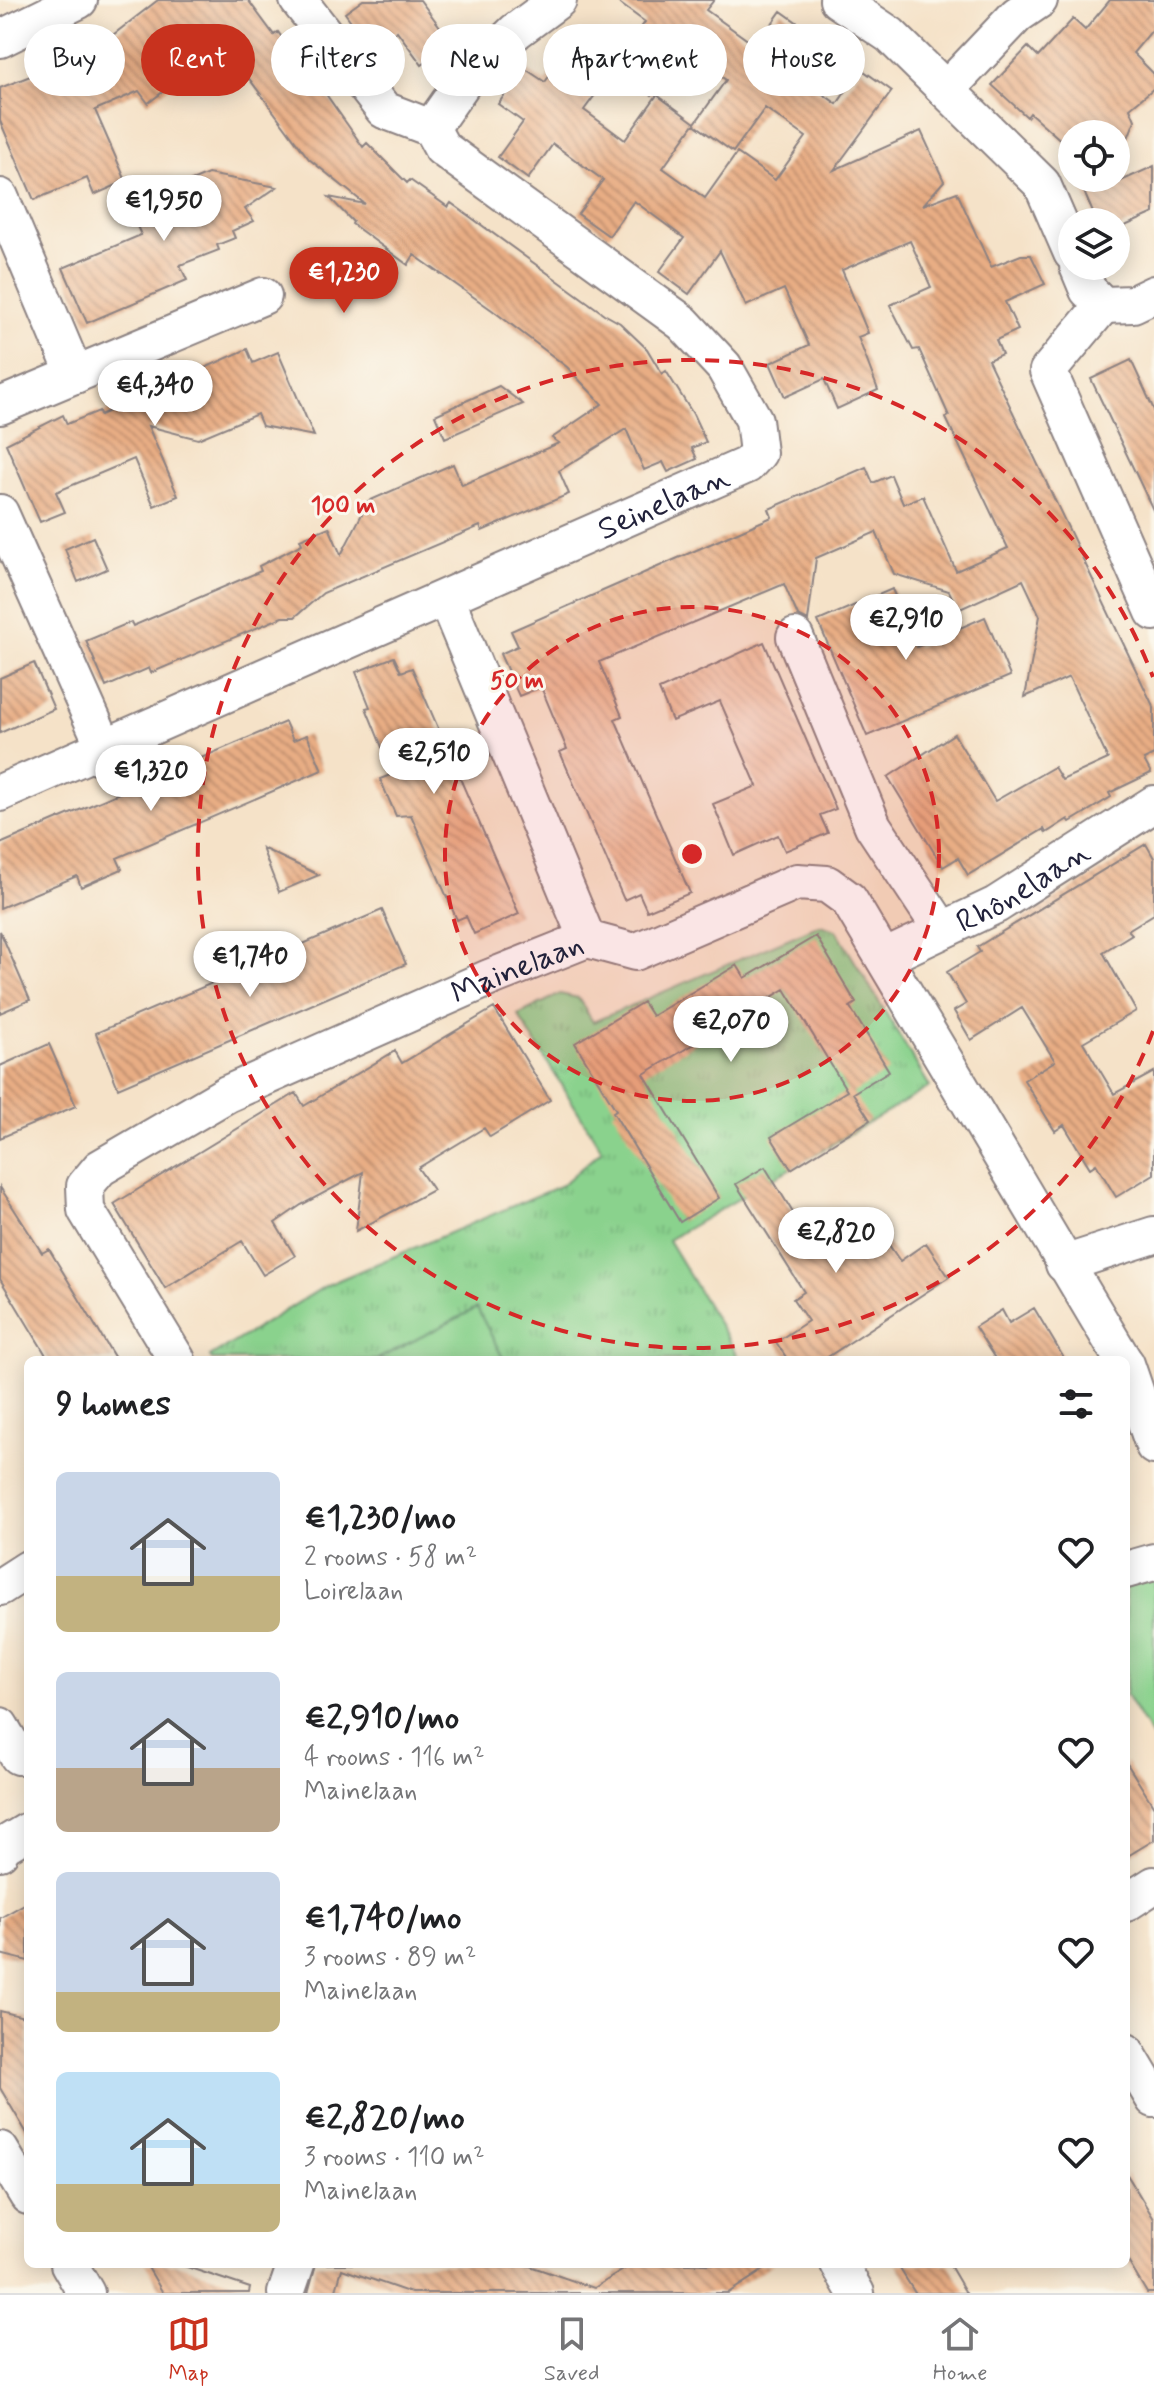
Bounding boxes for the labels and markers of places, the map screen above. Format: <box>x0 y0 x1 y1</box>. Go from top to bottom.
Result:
pin: €1,950 <box>99 175 229 243</box>
pin: €1,230 <box>279 247 409 315</box>
pin: €4,340 <box>90 360 220 428</box>
pin: €2,910 <box>841 594 971 662</box>
pin: €2,510 <box>369 728 499 796</box>
pin: €1,320 <box>86 745 216 813</box>
centre of rings <box>678 840 706 868</box>
pin: €1,740 <box>185 931 315 999</box>
pin: €2,070 <box>666 996 796 1064</box>
pin: €2,820 <box>771 1207 901 1275</box>

